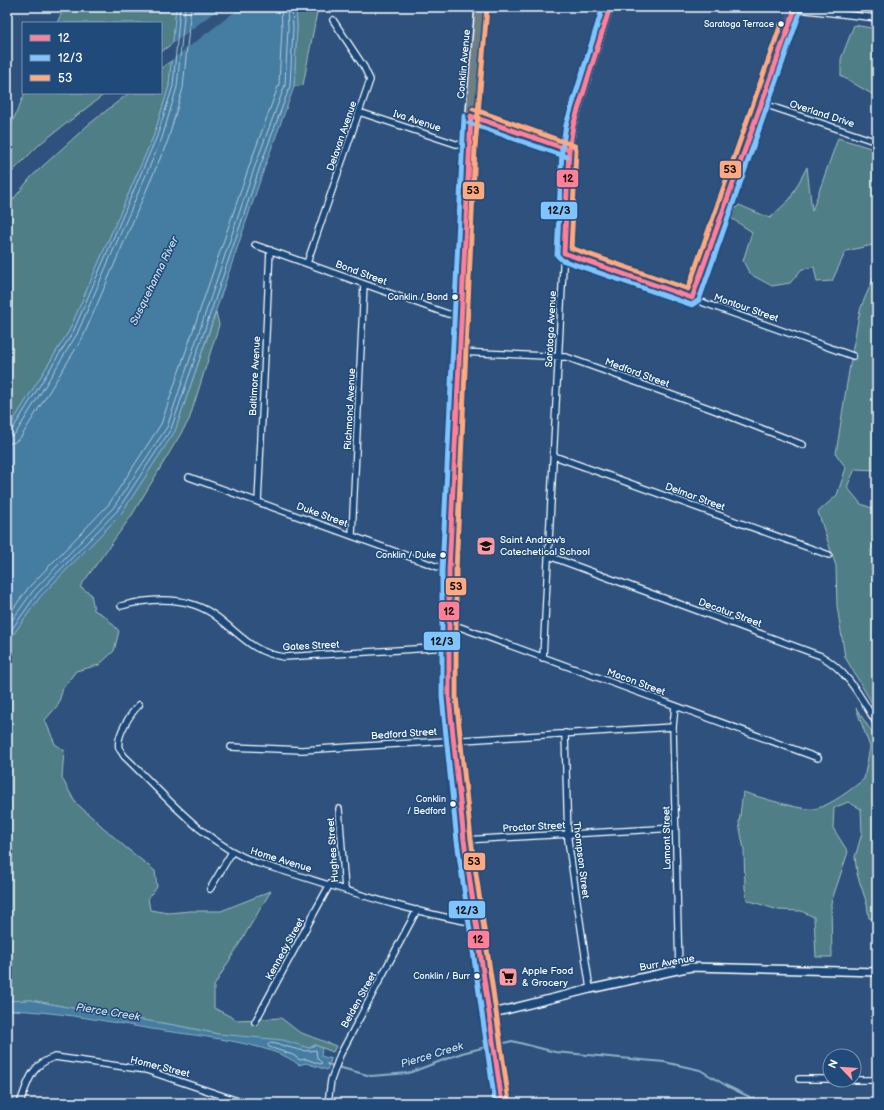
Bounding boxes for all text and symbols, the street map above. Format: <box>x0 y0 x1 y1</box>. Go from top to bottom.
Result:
place label: Saratoga Terrace <box>704 19 775 30</box>
marker: Saratoga Terrace <box>776 19 786 29</box>
legend <box>22 22 162 94</box>
street label: Conklin Avenue <box>455 29 473 99</box>
text: 12 <box>58 31 70 46</box>
text: 12/3 <box>58 51 83 66</box>
text: 53 <box>58 71 72 86</box>
street label: Overland Drive <box>788 98 856 130</box>
street label: Delavan Avenue <box>324 99 360 173</box>
street label: Iva Avenue <box>392 108 443 134</box>
line badge: 53 <box>719 160 742 179</box>
text: 53 <box>724 163 737 176</box>
line badge: 12 <box>556 169 579 188</box>
text: 12 <box>562 172 574 185</box>
line badge: 53 <box>462 181 485 200</box>
text: 53 <box>467 184 480 197</box>
line badge: 12/3 <box>540 201 578 220</box>
text: 12/3 <box>548 204 571 217</box>
water label: Susquehanna River <box>127 234 182 327</box>
street label: Bond Street <box>334 258 388 288</box>
street label: Saratoga Avenue <box>543 290 559 368</box>
street label: Montour Street <box>712 291 780 325</box>
place label: Conklin / Bond <box>387 292 448 303</box>
marker: Conklin / Bond <box>450 292 460 302</box>
street label: Baltimore Avenue <box>247 336 263 416</box>
street label: Medford Street <box>603 356 671 390</box>
street label: Richmond Avenue <box>342 368 358 450</box>
street label: Delmar Street <box>663 481 727 513</box>
street label: Duke Street <box>295 500 349 530</box>
place label: Saint Andrew's Catechetical School <box>500 534 590 558</box>
school or university icon: Saint Andrew's Catechetical School <box>475 535 497 557</box>
place label: Conklin / Duke <box>376 550 437 561</box>
marker: Conklin / Duke <box>438 550 448 560</box>
line badge: 53 <box>445 577 467 596</box>
text: 53 <box>450 580 463 593</box>
street label: Decatur Street <box>697 596 763 630</box>
line badge: 12 <box>438 601 460 621</box>
text: 12 <box>443 605 455 618</box>
line badge: 12/3 <box>423 631 461 651</box>
text: 12/3 <box>431 635 454 648</box>
street label: Gates Street <box>282 639 340 653</box>
street label: Macon Street <box>605 666 667 698</box>
street label: Bedford Street <box>371 726 437 742</box>
place label: Conklin / Bedford <box>407 794 446 817</box>
marker: Conklin / Bedford <box>448 799 458 809</box>
street label: Lamont Street <box>660 806 674 870</box>
street label: Hughes Street <box>325 817 341 883</box>
street label: Proctor Street <box>502 819 566 835</box>
street label: Thompson Street <box>570 821 592 899</box>
street label: Home Avenue <box>249 845 313 875</box>
line badge: 53 <box>463 852 486 871</box>
text: 53 <box>468 855 481 868</box>
line badge: 12/3 <box>448 900 486 919</box>
text: 12/3 <box>456 904 479 917</box>
street label: Kennedy Street <box>263 916 307 982</box>
line badge: 12 <box>467 930 490 949</box>
text: 12 <box>472 933 484 946</box>
street label: Burr Avenue <box>638 952 696 974</box>
place label: Apple Food & Grocery <box>522 965 574 989</box>
supermarket icon: Apple Food & Grocery <box>497 966 519 988</box>
street label: Belden Street <box>339 970 379 1030</box>
place label: Conklin / Burr <box>413 971 471 982</box>
marker: Conklin / Burr <box>472 971 482 981</box>
water label: Pierce Creek <box>75 1001 142 1024</box>
water label: Pierce Creek <box>399 1039 465 1071</box>
north arrow <box>822 1048 862 1088</box>
street label: Homer Street <box>129 1054 191 1080</box>
text: N <box>826 1057 841 1070</box>

